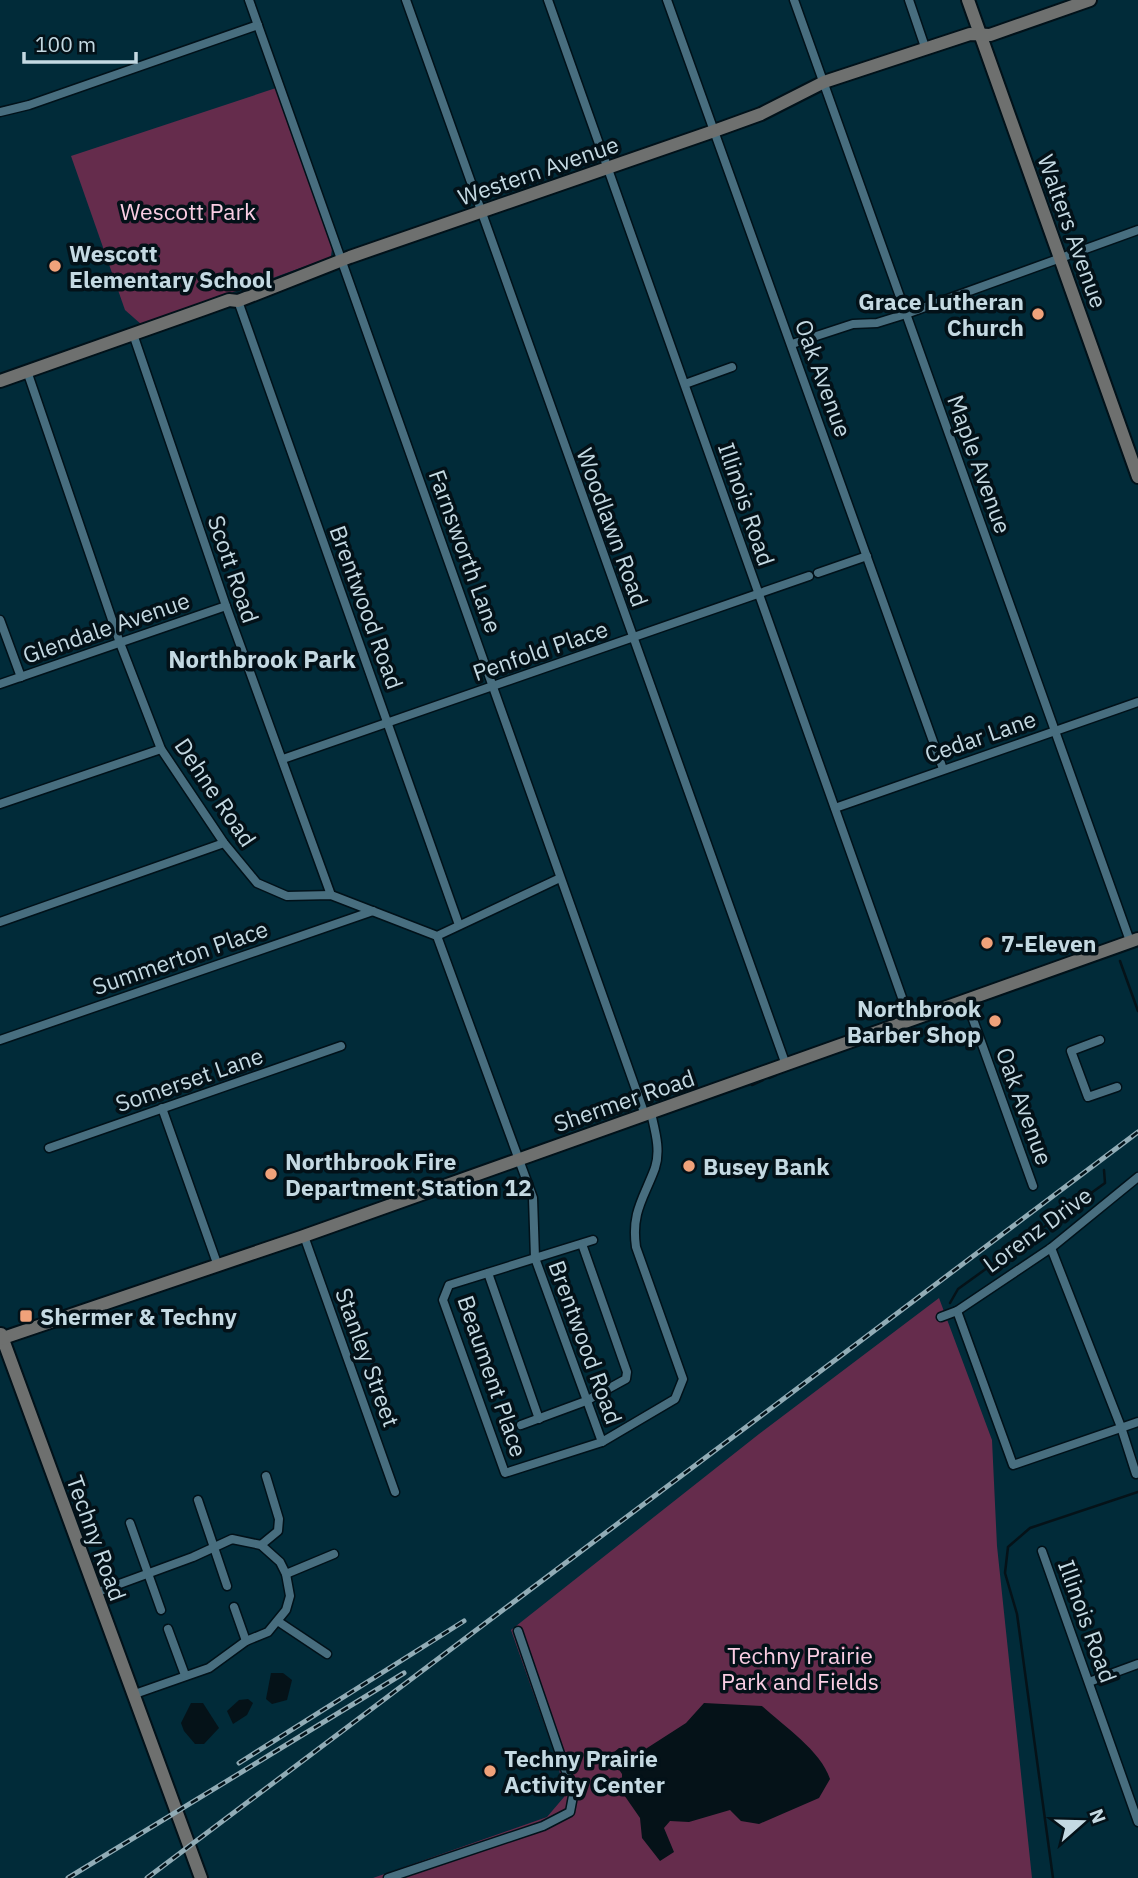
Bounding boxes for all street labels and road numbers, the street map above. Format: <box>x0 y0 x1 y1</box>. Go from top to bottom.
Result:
street label: Western Avenue <box>454 128 622 212</box>
street label: Walters Avenue <box>1031 150 1115 312</box>
street label: Oak Avenue <box>789 315 859 441</box>
street label: Maple Avenue <box>941 391 1019 537</box>
street label: Illinois Road <box>712 438 782 570</box>
street label: Woodlawn Road <box>570 444 656 610</box>
street label: Farnsworth Lane <box>423 465 509 637</box>
street label: Scott Road <box>202 511 266 627</box>
street label: Brentwood Road <box>323 521 411 693</box>
street label: Glendale Avenue <box>19 584 193 670</box>
street label: Penfold Place <box>468 613 612 687</box>
street label: Cedar Lane <box>920 703 1040 769</box>
street label: Dehne Road <box>169 732 263 852</box>
street label: Summerton Place <box>88 913 272 1001</box>
street label: Somerset Lane <box>111 1040 267 1118</box>
street label: Oak Avenue <box>990 1043 1060 1169</box>
street label: Shermer Road <box>550 1062 698 1138</box>
street label: Lorenz Drive <box>977 1179 1097 1279</box>
street label: Brentwood Road <box>542 1256 630 1428</box>
street label: Stanley Street <box>329 1283 407 1431</box>
street label: Beaument Place <box>451 1291 535 1461</box>
street label: Techny Road <box>60 1471 134 1605</box>
street label: Illinois Road <box>1052 1555 1124 1687</box>

